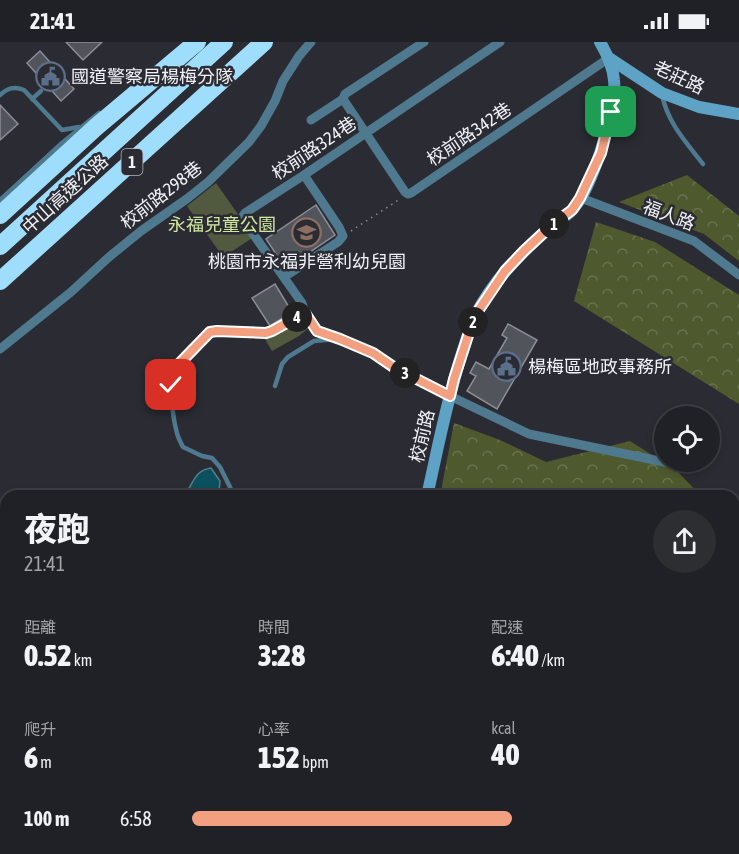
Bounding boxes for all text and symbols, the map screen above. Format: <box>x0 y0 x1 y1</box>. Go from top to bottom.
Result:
text: 21:41 <box>30 8 75 34</box>
street label: 老莊路 <box>650 56 708 98</box>
public building icon: 國道警察局楊梅分隊 <box>34 60 66 92</box>
place label: 國道警察局楊梅分隊 <box>71 66 233 87</box>
pin <box>585 86 636 137</box>
icon: arrive <box>594 95 627 128</box>
street label: 校前路342巷 <box>423 98 515 170</box>
street label: 校前路324巷 <box>268 112 360 184</box>
road number: 1 <box>122 149 142 175</box>
street label: 中山高速公路 <box>18 150 112 238</box>
street label: 校前路298巷 <box>116 157 206 233</box>
street label: 福人路 <box>640 196 698 234</box>
pin: 1 <box>539 209 569 239</box>
park label: 永福兒童公園 <box>168 214 276 235</box>
text: 1 <box>550 215 558 233</box>
school or university icon: 桃園市永福非營利幼兒園 <box>291 216 323 248</box>
place label: 桃園市永福非營利幼兒園 <box>208 251 406 272</box>
pin: 4 <box>282 302 312 332</box>
pin: 2 <box>458 307 488 337</box>
text: 4 <box>293 308 301 326</box>
text: 2 <box>469 313 477 331</box>
public building icon: 楊梅區地政事務所 <box>491 350 523 382</box>
place label: 楊梅區地政事務所 <box>528 356 672 377</box>
pin: 3 <box>390 358 420 388</box>
pin <box>145 359 196 410</box>
text: 3 <box>401 364 409 382</box>
icon: check <box>154 368 187 401</box>
map controls <box>654 406 720 472</box>
button: locate <box>654 406 720 472</box>
street label: 校前路 <box>406 407 438 465</box>
text: 夜跑 <box>24 510 90 548</box>
button: share <box>653 510 716 573</box>
text: 21:41 <box>24 552 65 575</box>
text: 距離 <box>24 618 56 636</box>
text: 時間 <box>258 618 290 636</box>
text: 配速 <box>491 618 523 636</box>
text: 0.52 <box>24 638 72 672</box>
text: 3:28 <box>258 638 305 672</box>
text: 6:40 <box>491 638 539 672</box>
text: km <box>72 651 92 669</box>
text: /km <box>539 651 565 669</box>
text: kcal <box>491 719 516 737</box>
text: 爬升 <box>24 720 56 738</box>
text: 心率 <box>258 720 290 738</box>
text: 40 <box>491 737 520 771</box>
text: 6 <box>24 740 38 774</box>
text: 152 <box>258 740 300 774</box>
text: m <box>38 753 52 771</box>
text: bpm <box>300 753 329 771</box>
text: 100 m <box>24 807 69 830</box>
text: 6:58 <box>120 807 152 830</box>

